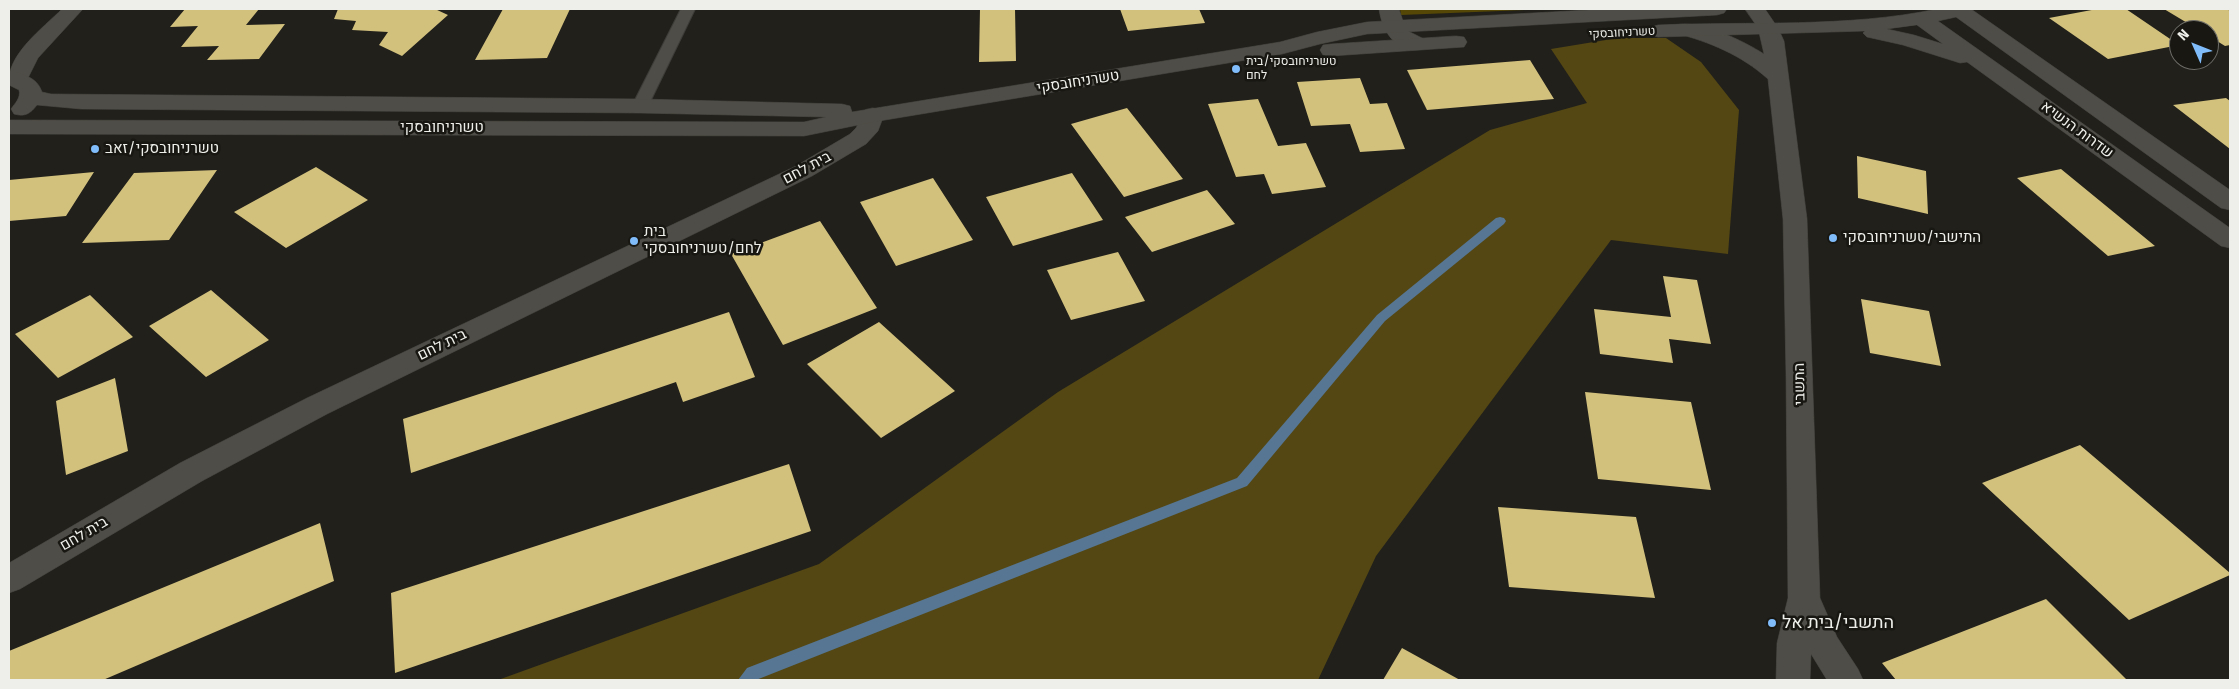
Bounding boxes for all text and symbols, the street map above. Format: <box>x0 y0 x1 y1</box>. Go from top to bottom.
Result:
north arrow <box>2169 20 2219 70</box>
street label: טשרניחובסקי <box>1588 24 1656 42</box>
text: N <box>2174 26 2193 44</box>
place label: טשרניחובסקי/בית לחם <box>1246 55 1336 83</box>
marker: טשרניחובסקי/בית לחם <box>1230 63 1242 75</box>
street label: טשרניחובסקי <box>1035 67 1121 97</box>
street label: שדרות הנשיא <box>2037 98 2117 162</box>
street label: טשרניחובסקי <box>400 119 484 137</box>
place label: טשרניחובסקי/זאב <box>105 140 219 158</box>
marker: טשרניחובסקי/זאב <box>89 143 101 155</box>
street label: בית לחם <box>780 148 834 188</box>
place label: בית לחם/טשרניחובסקי <box>644 223 761 258</box>
place label: התישבי/טשרניחובסקי <box>1843 229 1981 247</box>
marker: התישבי/טשרניחובסקי <box>1827 232 1839 244</box>
marker: בית לחם/טשרניחובסקי <box>628 235 640 247</box>
street label: בית לחם <box>415 325 469 365</box>
street label: התשבי <box>1791 363 1809 405</box>
street label: בית לחם <box>57 513 111 555</box>
place label: התשבי/בית אל <box>1782 612 1894 634</box>
marker: התשבי/בית אל <box>1766 617 1778 629</box>

